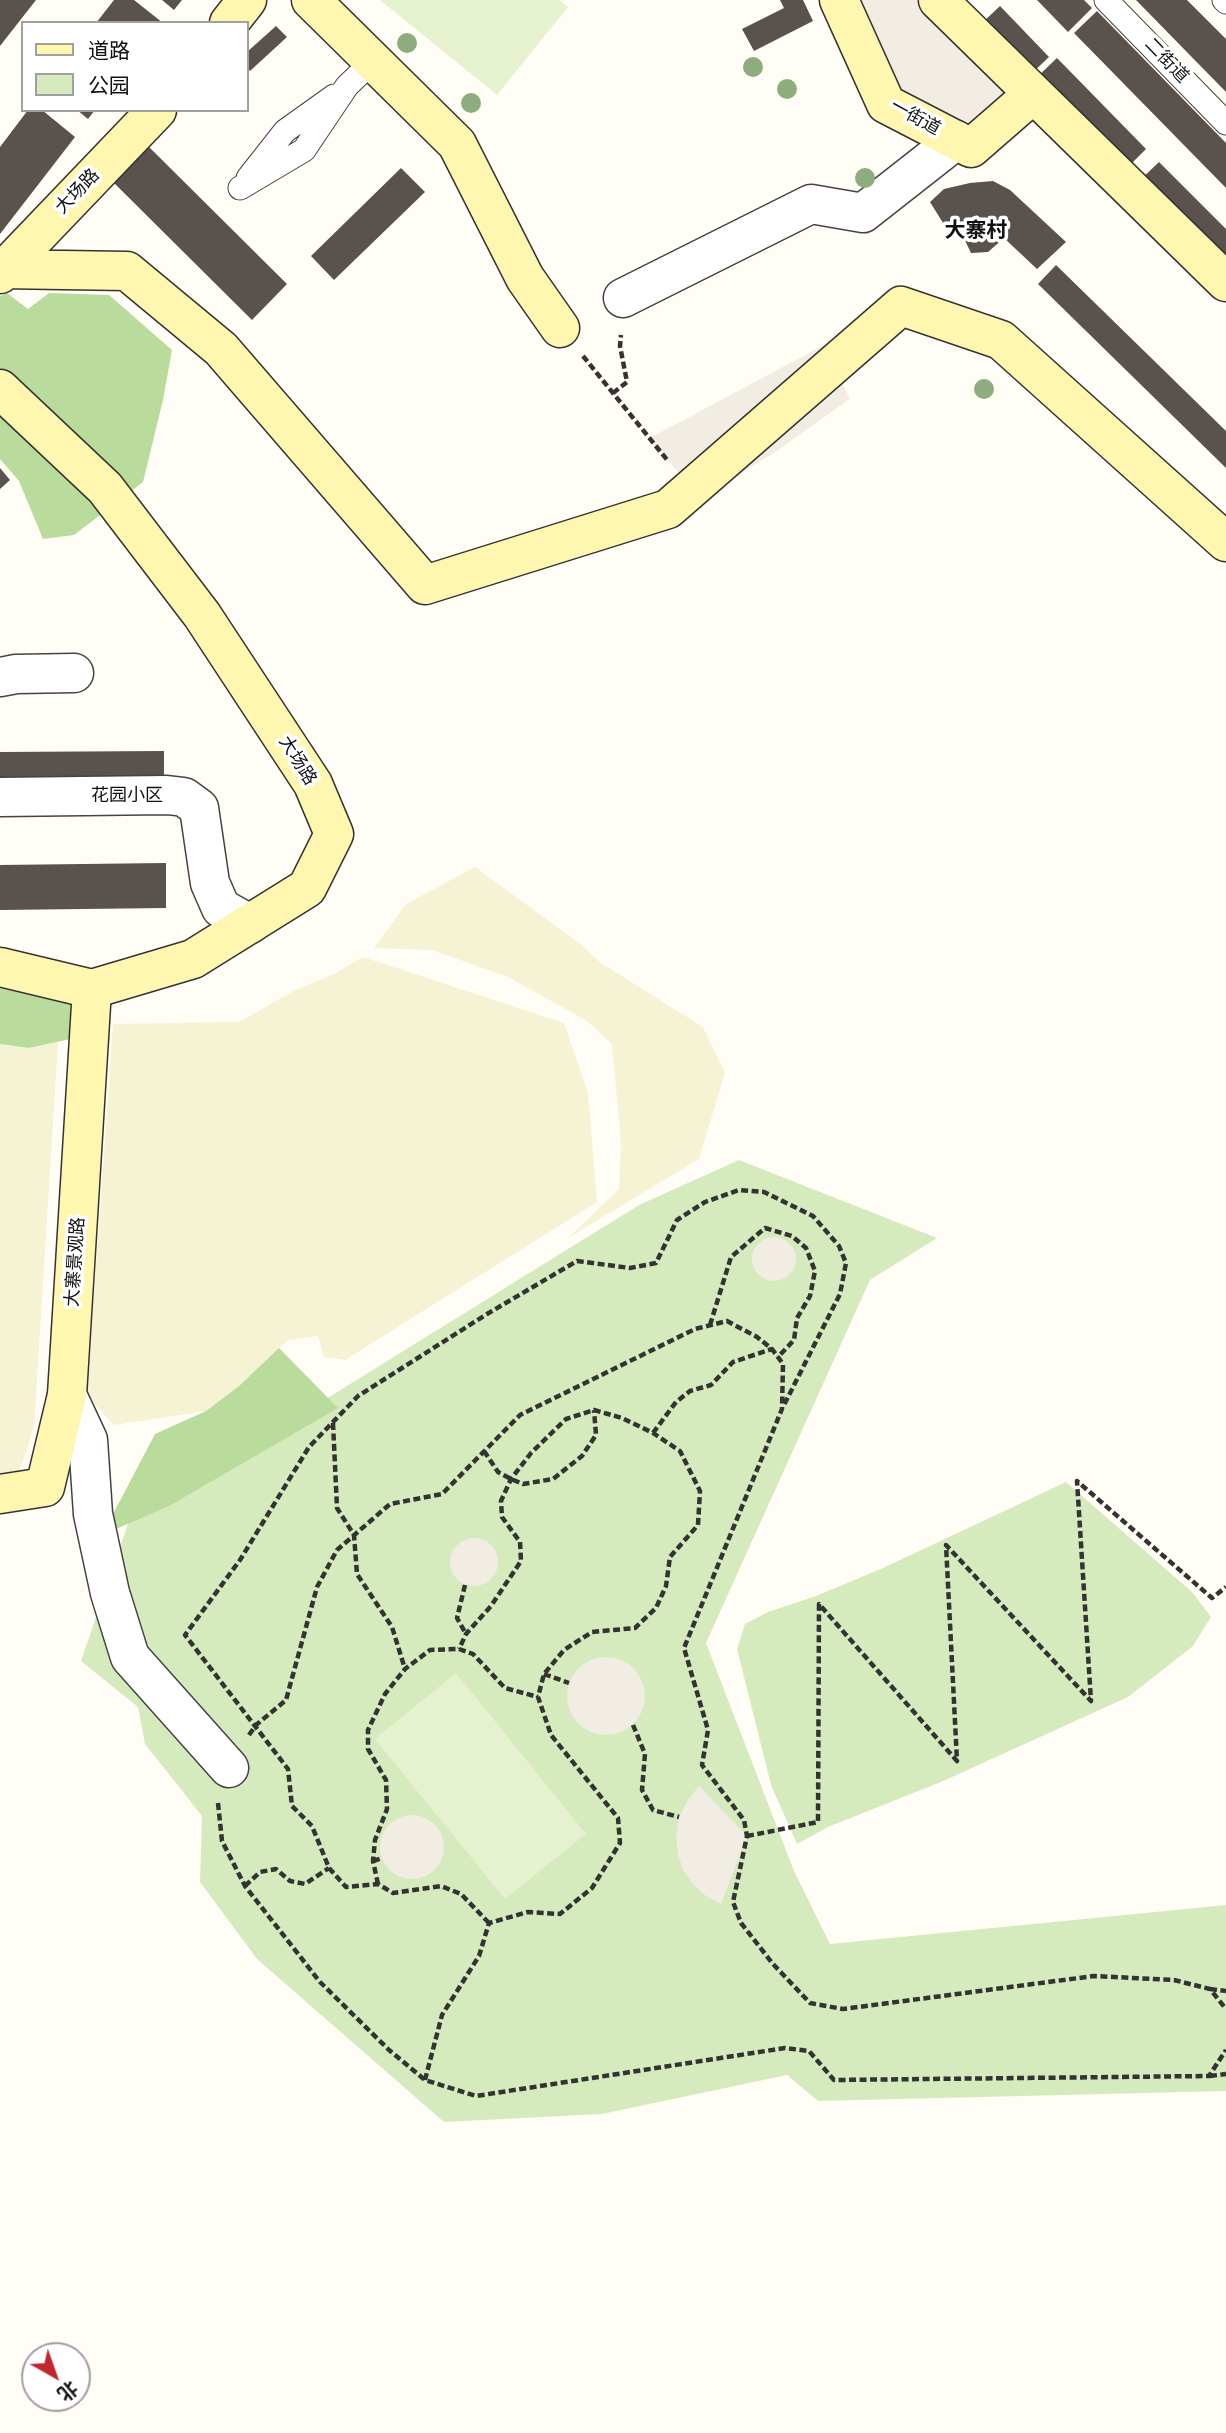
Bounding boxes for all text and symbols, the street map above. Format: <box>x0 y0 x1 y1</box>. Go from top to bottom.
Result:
legend <box>21 21 248 112</box>
street label: 二街道 <box>1139 34 1193 88</box>
text: 道路 <box>88 36 130 65</box>
text: 公园 <box>88 71 130 100</box>
street label: 一街道 <box>886 95 944 141</box>
street label: 大场路 <box>51 165 105 219</box>
district label: 大寨村 <box>945 219 1007 245</box>
street label: 大场路 <box>274 732 320 790</box>
street label: 花园小区 <box>91 785 163 807</box>
street label: 大寨景观路 <box>62 1216 90 1308</box>
north arrow <box>21 2342 91 2412</box>
text: 北 <box>53 2375 84 2408</box>

